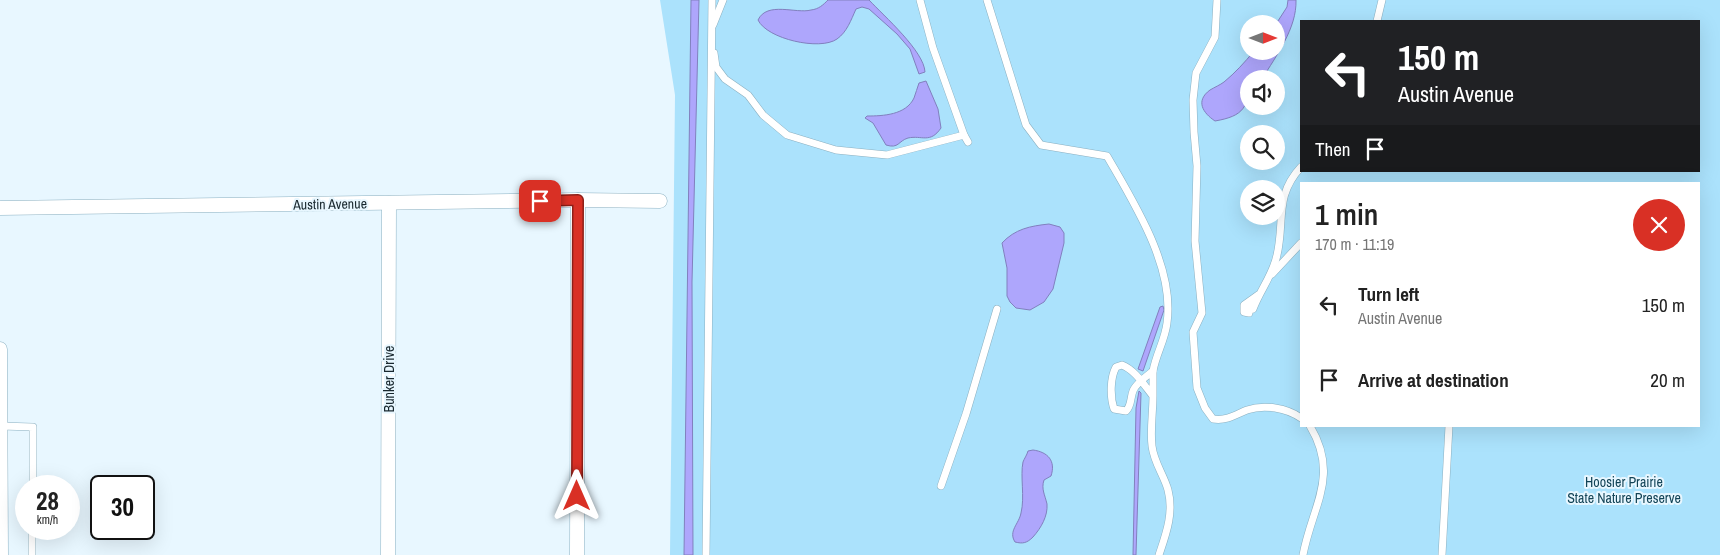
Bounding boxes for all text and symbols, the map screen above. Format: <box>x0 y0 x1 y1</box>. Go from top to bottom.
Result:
north arrow <box>1240 15 1285 60</box>
map controls <box>1240 15 1285 225</box>
text: 150 m <box>1398 34 1479 81</box>
icon: left <box>1315 40 1380 105</box>
button: sound <box>1240 70 1285 115</box>
text: Austin Avenue <box>1398 79 1514 109</box>
button: search <box>1240 125 1285 170</box>
icon: arrive <box>1361 135 1389 163</box>
text: Then <box>1315 136 1351 162</box>
pin <box>519 180 561 222</box>
button: layers <box>1240 180 1285 225</box>
icon: arrive <box>526 187 554 215</box>
street label: Austin Avenue <box>292 194 367 214</box>
text: 1 min <box>1315 194 1378 234</box>
button: close <box>1633 199 1685 251</box>
text: 170 m · 11:19 <box>1315 233 1394 255</box>
text: Turn left <box>1358 281 1419 307</box>
icon: left <box>1315 291 1343 319</box>
text: 150 m <box>1642 292 1685 318</box>
text: Austin Avenue <box>1358 307 1442 329</box>
street label: Bunker Drive <box>380 346 398 413</box>
icon: arrive <box>1315 366 1343 394</box>
text: Arrive at destination <box>1358 367 1509 393</box>
text: 20 m <box>1650 367 1685 393</box>
position arrow <box>550 469 602 521</box>
park label: Hoosier Prairie State Nature Preserve <box>1567 473 1681 507</box>
speed limit sign: 30 <box>90 475 155 540</box>
text: 28 <box>36 484 59 518</box>
text: km/h <box>37 512 58 528</box>

